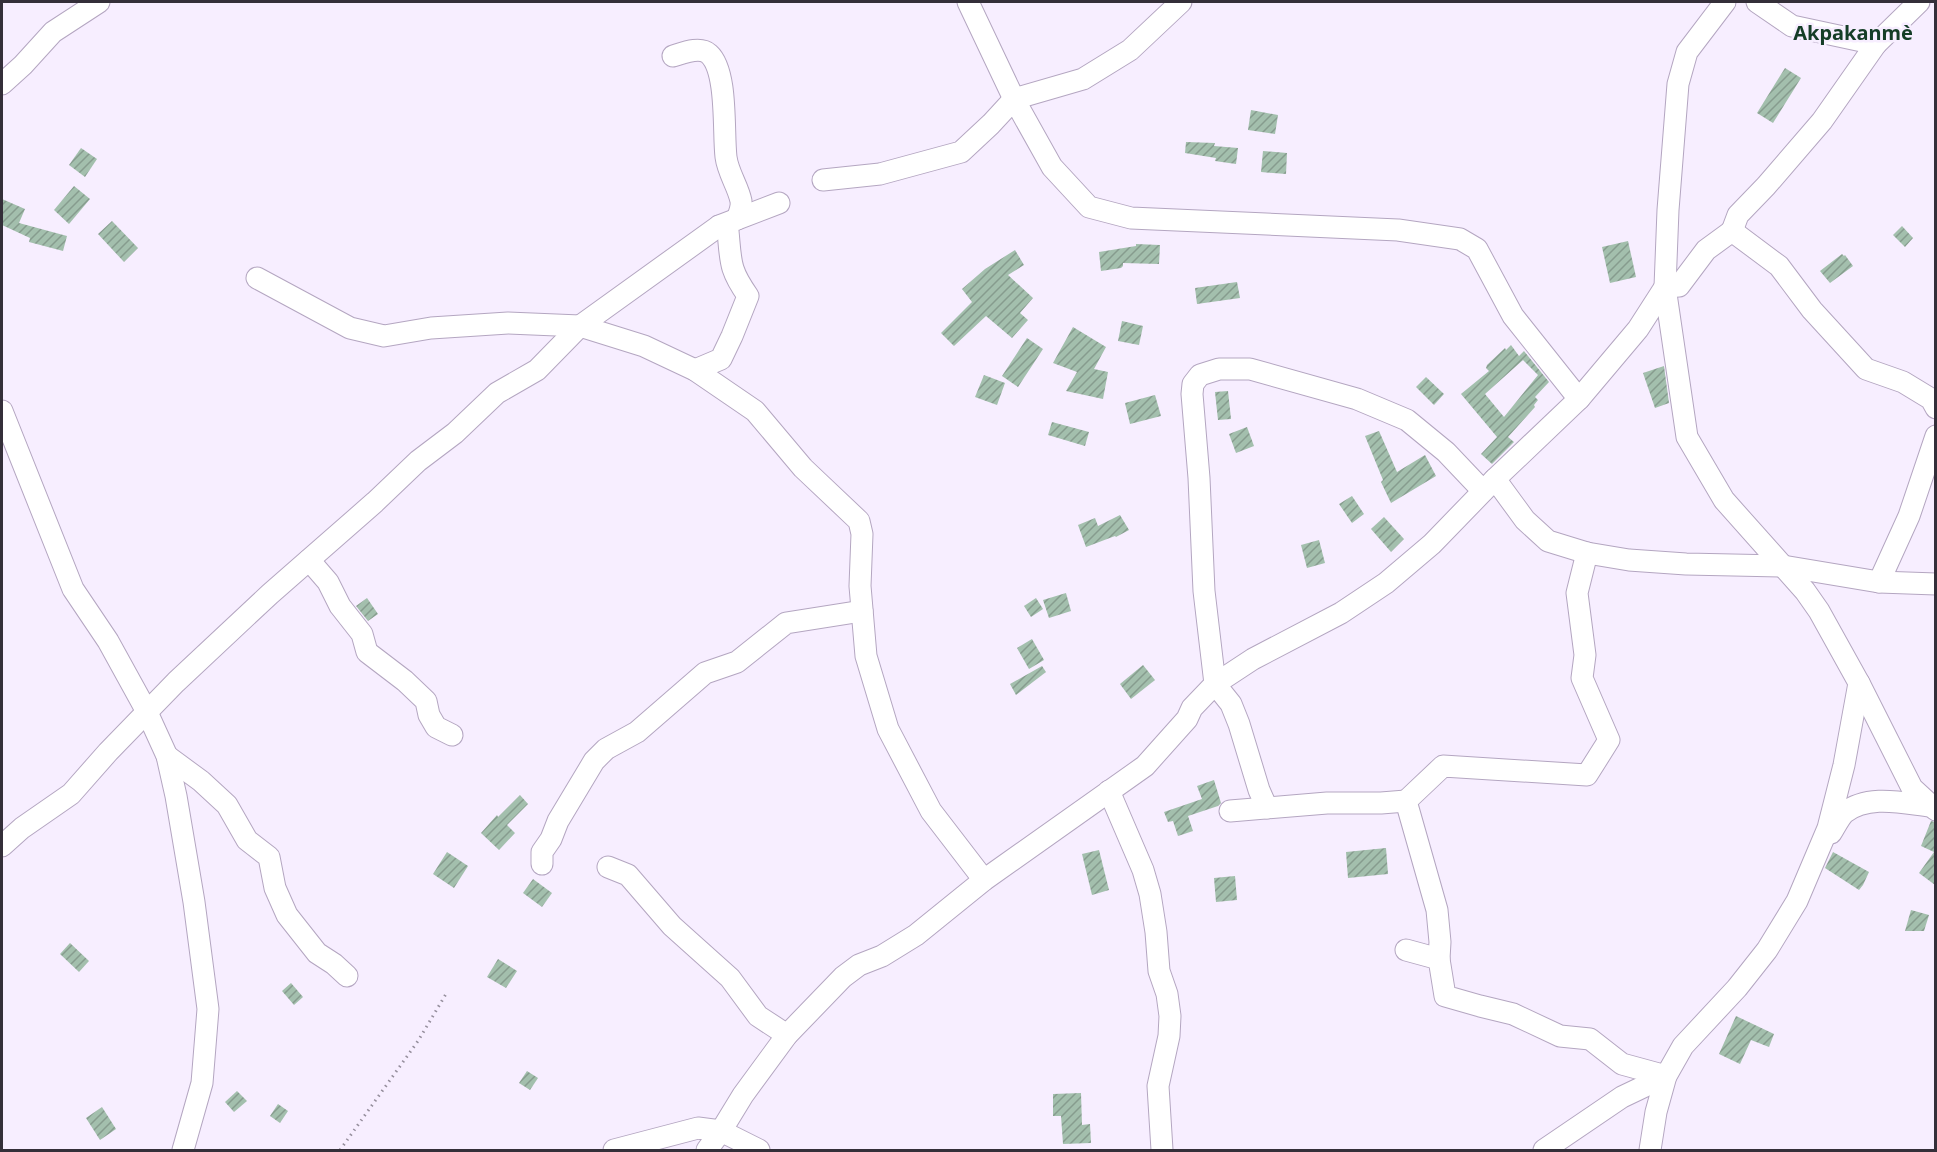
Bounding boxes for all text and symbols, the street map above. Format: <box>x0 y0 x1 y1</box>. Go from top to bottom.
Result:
district label: Akpakanmè <box>1793 19 1913 46</box>

